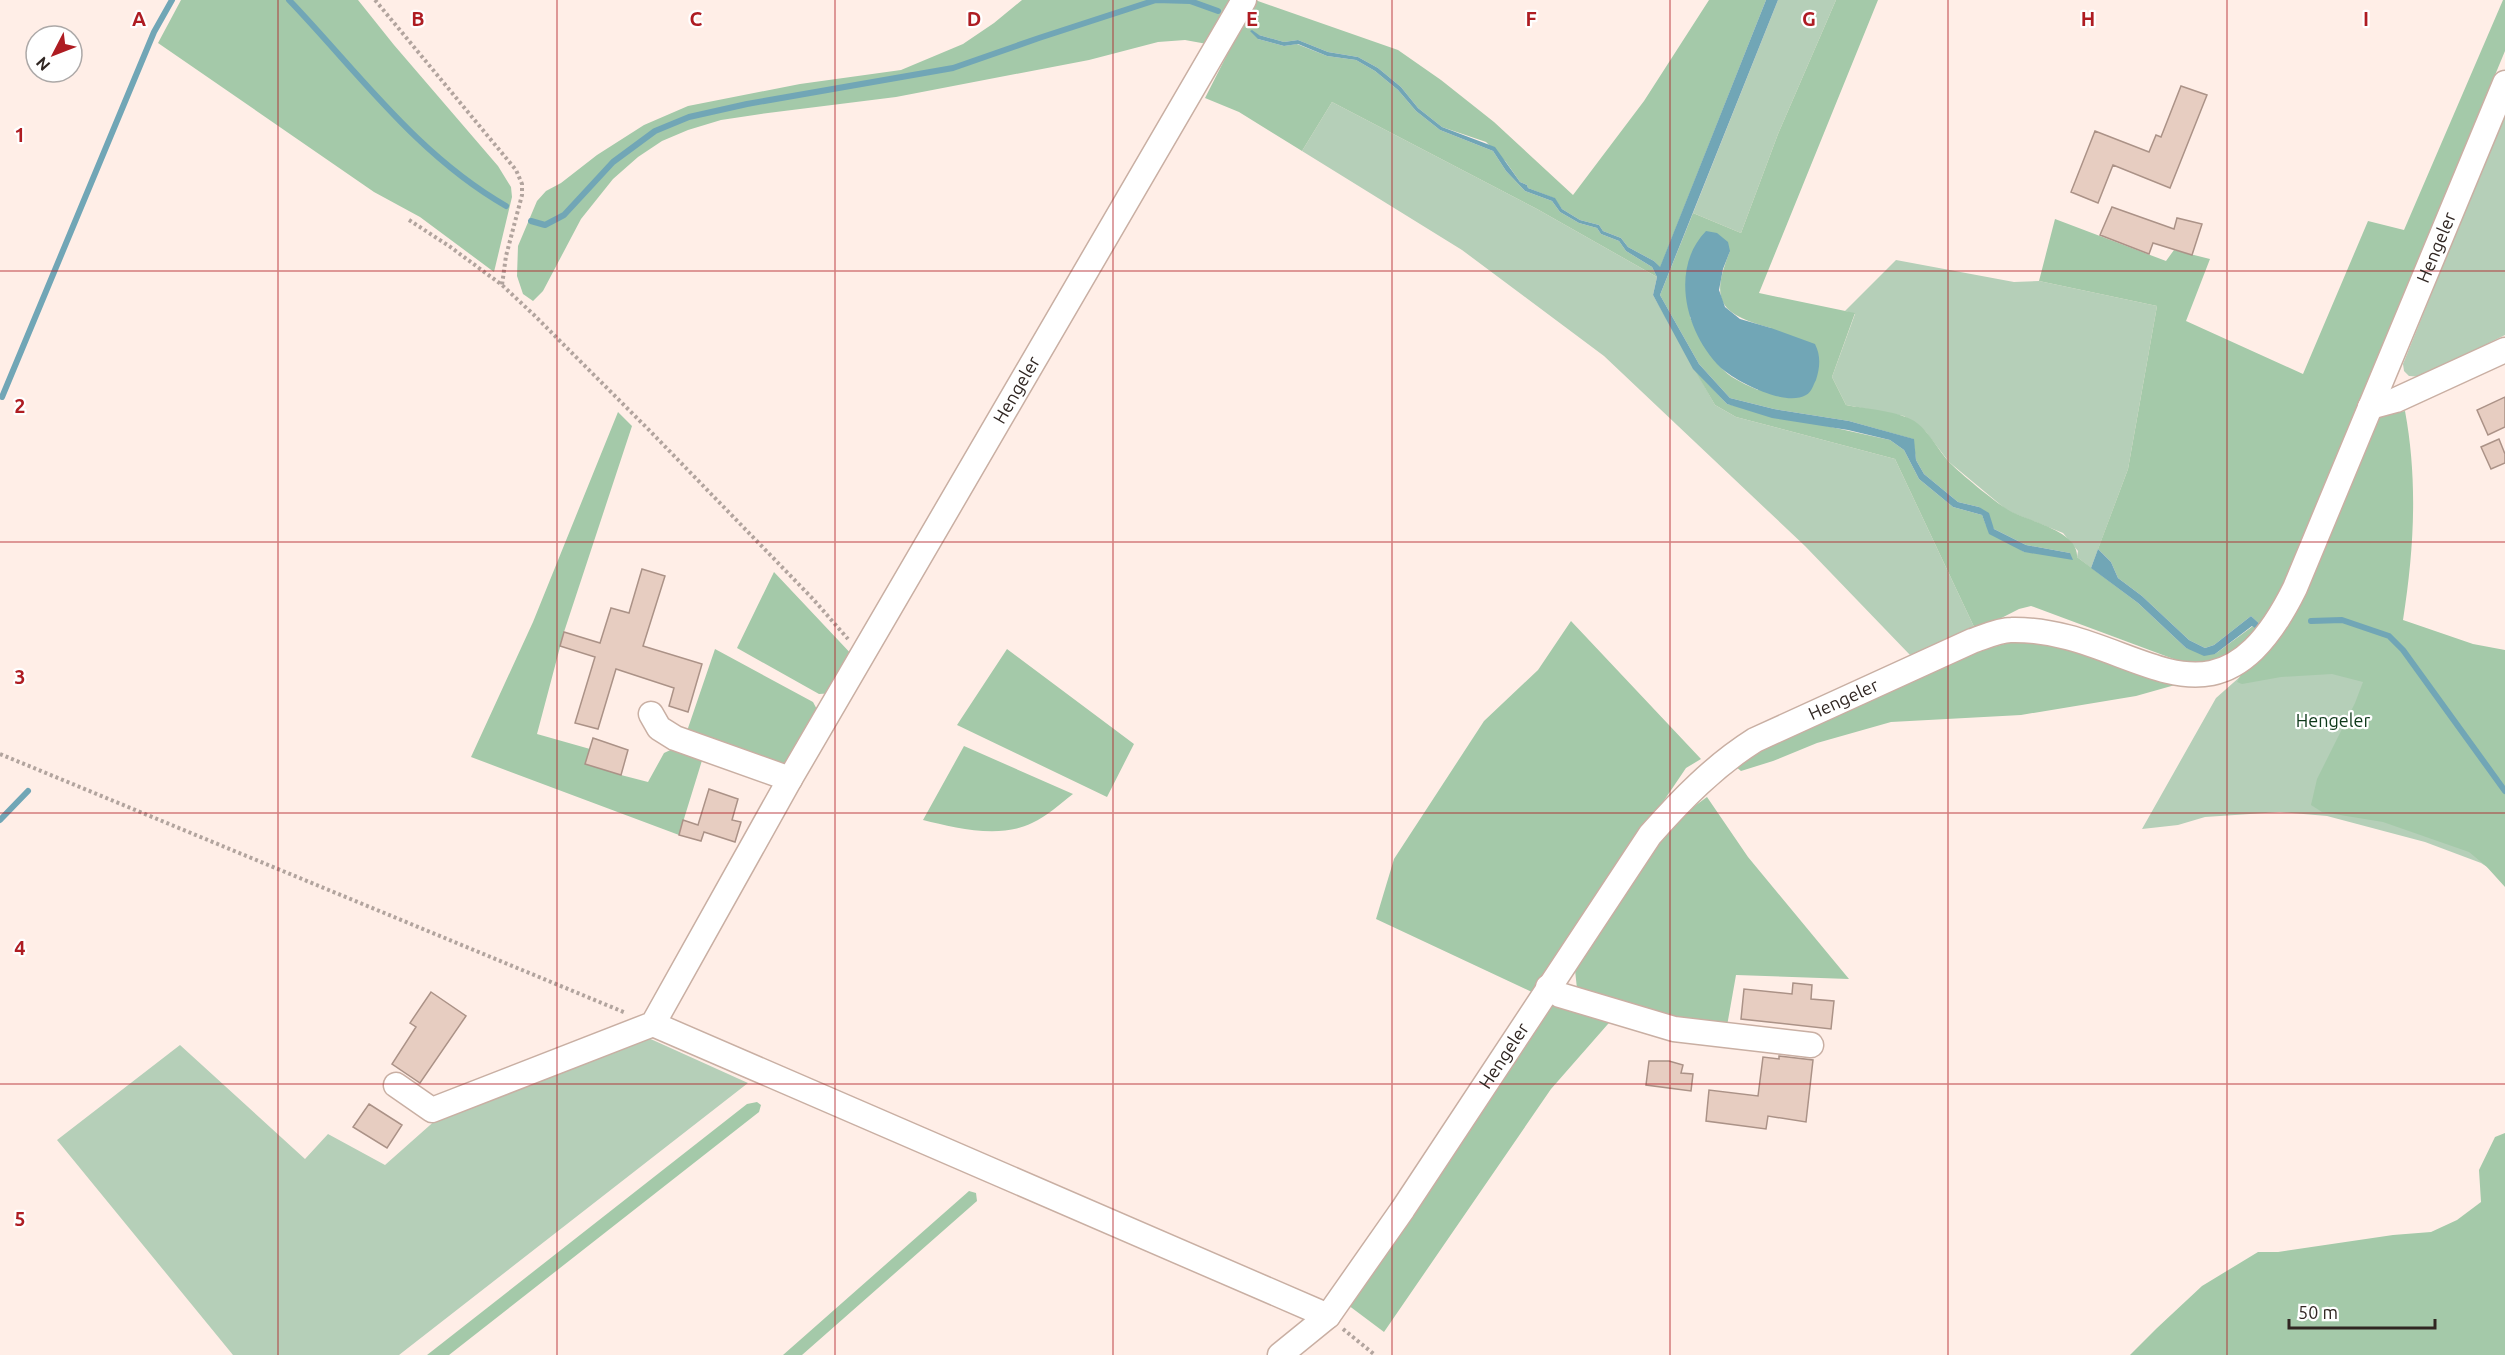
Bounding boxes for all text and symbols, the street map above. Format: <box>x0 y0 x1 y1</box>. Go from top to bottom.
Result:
text: A <box>132 7 146 30</box>
text: B <box>411 7 425 30</box>
text: C <box>690 7 703 30</box>
text: D <box>967 7 981 30</box>
text: E <box>1246 7 1258 30</box>
text: F <box>1525 7 1537 30</box>
text: G <box>1802 7 1816 30</box>
text: H <box>2081 7 2095 30</box>
text: I <box>2363 7 2369 30</box>
north arrow <box>24 24 84 84</box>
text: N <box>32 54 54 74</box>
text: 1 <box>14 123 26 146</box>
street label: Hengeler <box>2412 209 2459 285</box>
street label: Hengeler <box>988 352 1043 427</box>
text: 2 <box>14 394 26 417</box>
text: 3 <box>14 665 26 688</box>
street label: Hengeler <box>1805 674 1881 723</box>
park label: Hengeler <box>2296 710 2370 730</box>
text: 4 <box>14 936 26 959</box>
street label: Hengeler <box>1474 1019 1532 1092</box>
text: 5 <box>14 1207 26 1230</box>
scale bar <box>2289 1292 2434 1330</box>
text: 50 m <box>2298 1302 2338 1322</box>

